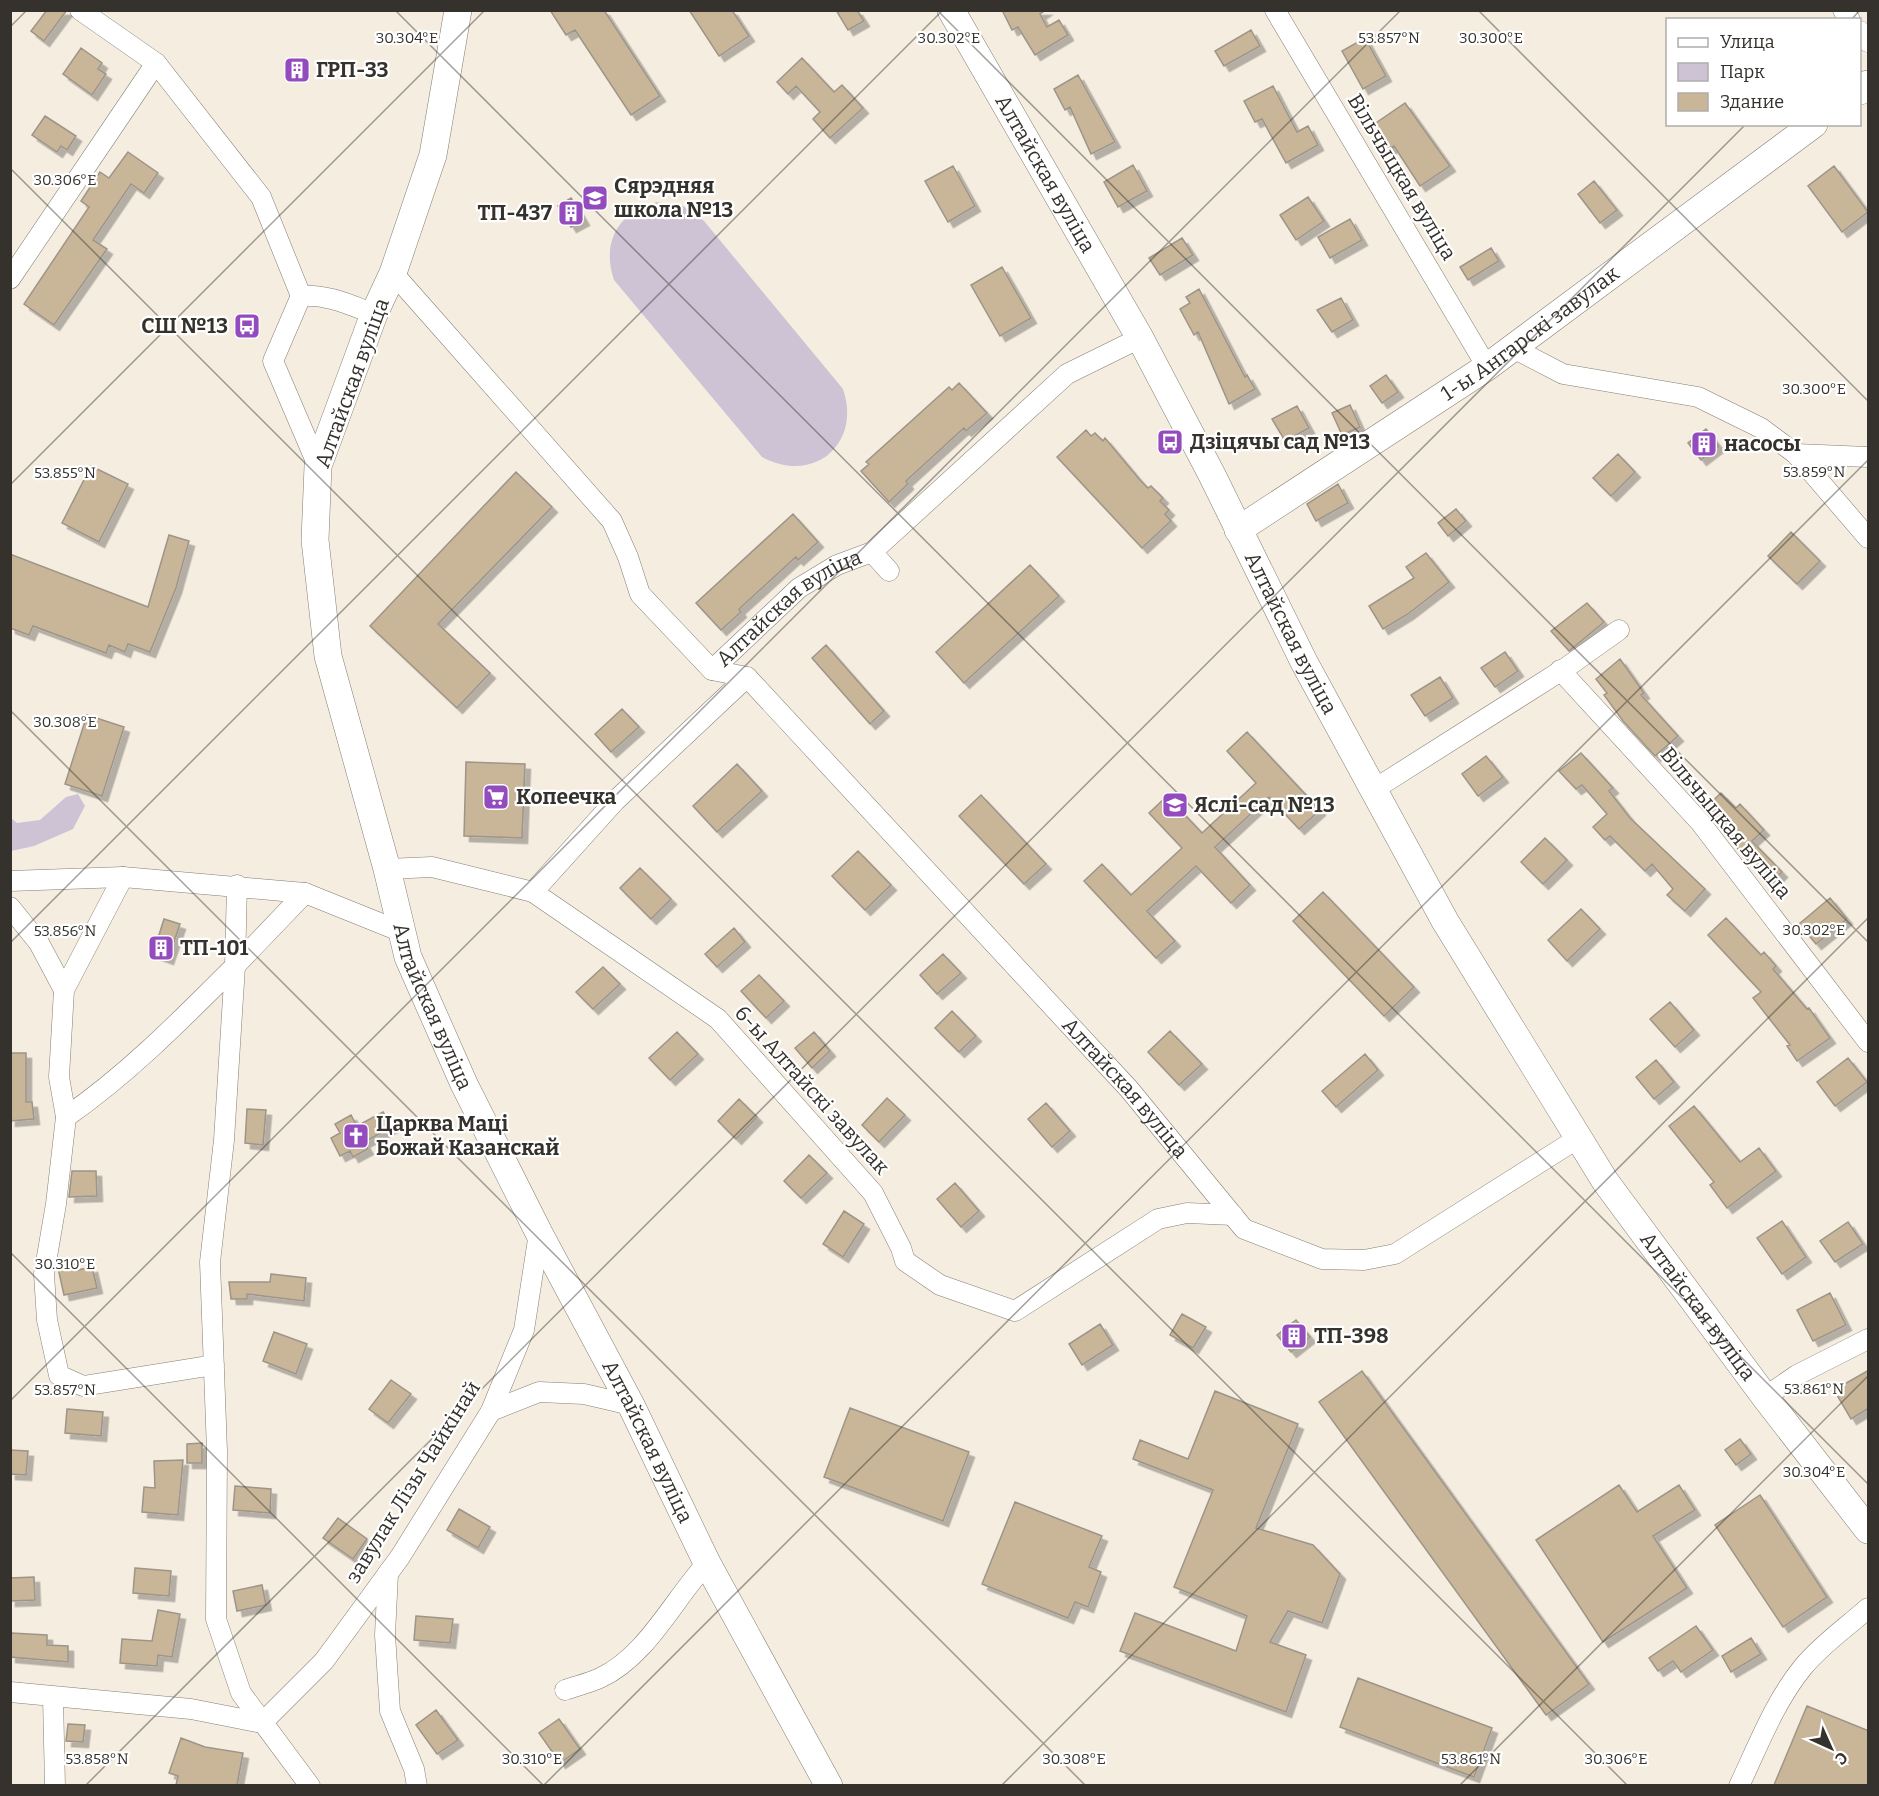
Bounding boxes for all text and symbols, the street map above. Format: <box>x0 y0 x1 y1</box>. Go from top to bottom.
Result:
legend <box>1666 18 1861 126</box>
text: 30.304°E <box>376 29 438 47</box>
text: 30.302°E <box>918 29 980 47</box>
text: 53.857°N <box>1358 29 1420 47</box>
text: 30.300°E <box>1459 29 1523 47</box>
text: Улица <box>1720 31 1775 53</box>
building icon: ГРП-33 <box>282 55 312 85</box>
place label: ГРП-33 <box>316 57 389 83</box>
text: Парк <box>1720 61 1765 83</box>
street label: Вільчыцкая вуліца <box>1342 89 1462 265</box>
street label: Алтайская вуліца <box>990 90 1101 258</box>
text: Здание <box>1720 91 1784 113</box>
text: 30.306°E <box>34 171 96 189</box>
place label: Сярэдняя школа №13 <box>614 173 733 223</box>
school or university icon: Сярэдняя школа №13 <box>580 183 610 213</box>
building icon: ТП-437 <box>556 198 586 228</box>
place label: ТП-437 <box>478 200 553 226</box>
street label: 1-ы Ангарскі завулак <box>1436 260 1625 407</box>
street label: Алтайская вуліца <box>309 294 395 471</box>
bus stop icon: СШ №13 <box>232 311 262 341</box>
place label: СШ №13 <box>141 313 228 339</box>
text: 30.300°E <box>1782 380 1846 398</box>
bus stop icon: Дзіцячы сад №13 <box>1155 427 1185 457</box>
place label: Дзіцячы сад №13 <box>1190 429 1370 455</box>
building icon: насосы <box>1689 429 1719 459</box>
place label: насосы <box>1724 431 1801 457</box>
text: 53.859°N <box>1783 463 1845 481</box>
text: 53.855°N <box>34 464 96 482</box>
street label: Алтайская вуліца <box>711 544 866 672</box>
street label: Алтайская вуліца <box>1239 548 1343 719</box>
text: 30.308°E <box>33 713 97 731</box>
street label: Вільчыцкая вуліца <box>1655 742 1797 904</box>
supermarket icon: Копеечка <box>481 782 511 812</box>
place label: Копеечка <box>516 784 617 810</box>
school or university icon: Яслі-сад №13 <box>1160 790 1190 820</box>
place label: Яслі-сад №13 <box>1194 792 1335 818</box>
street label: Алтайская вуліца <box>387 920 478 1095</box>
text: 30.302°E <box>1783 921 1845 939</box>
text: 53.856°N <box>34 922 96 940</box>
building icon: ТП-101 <box>146 933 176 963</box>
place label: ТП-101 <box>180 935 248 961</box>
street label: 6-ы Алтайскі завулак <box>729 1000 895 1180</box>
street label: Алтайская вуліца <box>1056 1012 1194 1164</box>
place label: Царква Маці Божай Казанскай <box>376 1111 559 1161</box>
church icon: Царква Маці Божай Казанскай <box>341 1121 371 1151</box>
street label: Алтайская вуліца <box>1634 1227 1762 1386</box>
text: 30.310°E <box>35 1255 95 1273</box>
building icon: ТП-398 <box>1279 1321 1309 1351</box>
place label: ТП-398 <box>1314 1323 1389 1349</box>
street label: Алтайская вуліца <box>596 1356 699 1528</box>
street label: завулак Лізы Чайкінай <box>340 1376 486 1588</box>
text: 53.861°N <box>1784 1380 1844 1398</box>
text: 53.857°N <box>34 1381 96 1399</box>
text: 30.304°E <box>1783 1463 1845 1481</box>
north arrow <box>1801 1718 1861 1778</box>
text: С <box>1831 1748 1852 1769</box>
text: 53.858°N <box>65 1750 129 1768</box>
text: 30.310°E <box>502 1750 562 1768</box>
text: 30.308°E <box>1042 1750 1106 1768</box>
text: 53.861°N <box>1441 1750 1501 1768</box>
text: 30.306°E <box>1585 1750 1647 1768</box>

